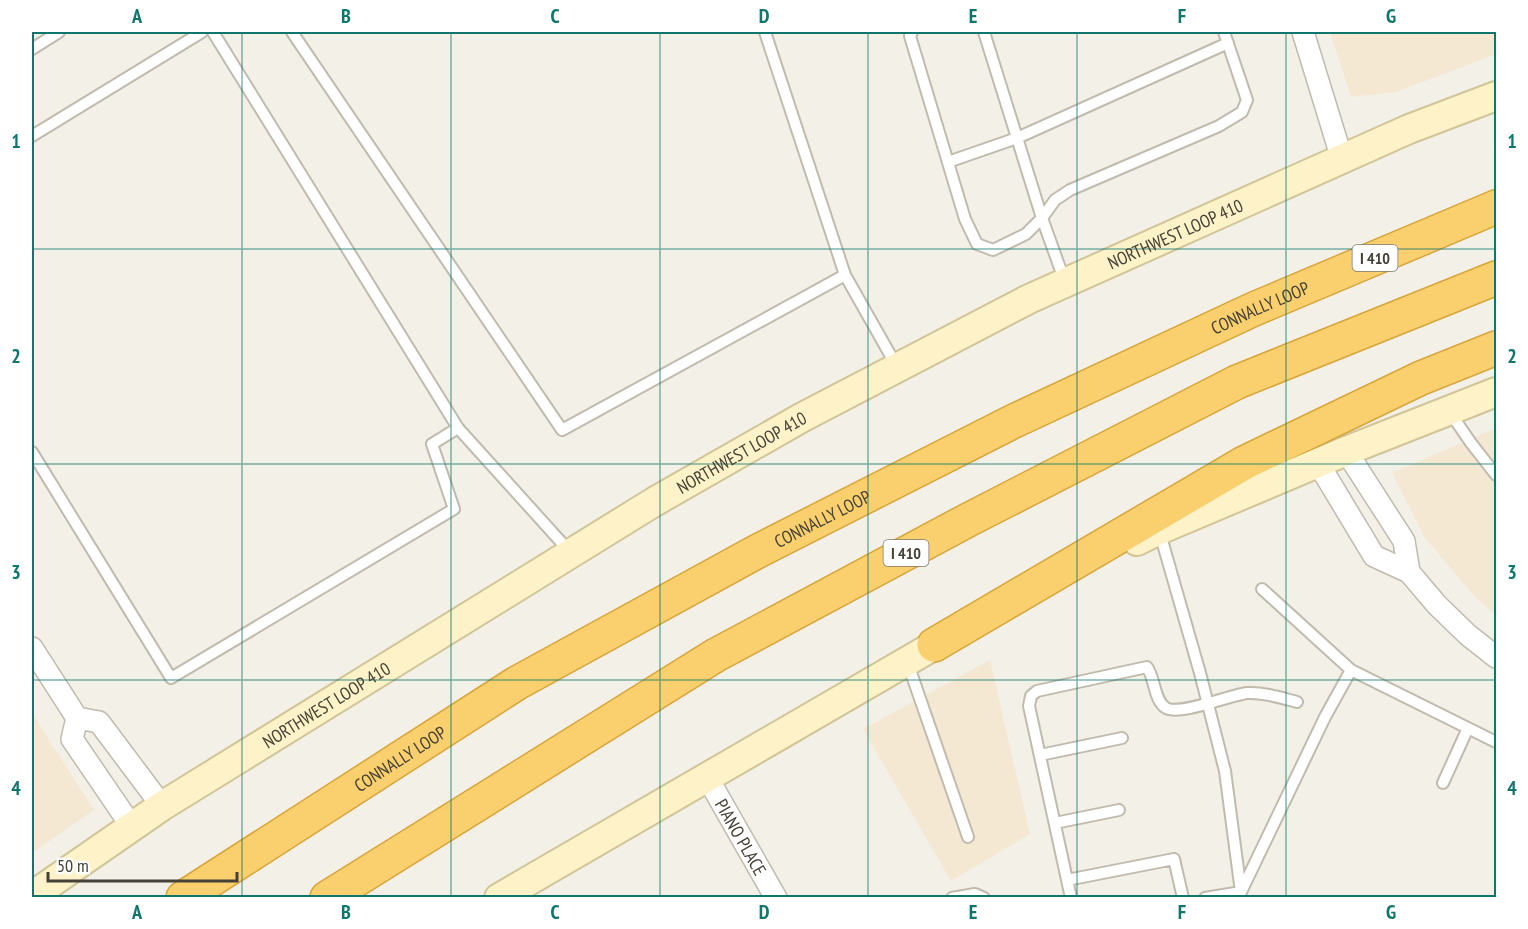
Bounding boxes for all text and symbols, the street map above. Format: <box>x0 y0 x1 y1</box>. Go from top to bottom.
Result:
text: A <box>131 3 143 29</box>
text: B <box>341 3 351 29</box>
text: C <box>550 3 560 29</box>
text: D <box>759 3 770 29</box>
text: E <box>969 3 977 29</box>
text: F <box>1178 3 1186 29</box>
text: G <box>1386 3 1396 29</box>
text: 1 <box>11 128 21 154</box>
text: 1 <box>1507 128 1517 154</box>
street label: NORTHWEST LOOP 410 <box>1104 193 1246 274</box>
road number: I 410 <box>1352 245 1398 271</box>
street label: CONNALLY LOOP <box>1207 276 1312 339</box>
text: 2 <box>11 343 21 369</box>
text: 2 <box>1507 343 1517 369</box>
street label: NORTHWEST LOOP 410 <box>672 406 810 498</box>
street label: CONNALLY LOOP <box>770 484 874 552</box>
road number: I 410 <box>884 540 928 566</box>
text: 3 <box>11 559 21 585</box>
text: 3 <box>1507 559 1517 585</box>
street label: NORTHWEST LOOP 410 <box>258 656 394 753</box>
street label: CONNALLY LOOP <box>350 720 450 796</box>
text: 4 <box>11 775 21 801</box>
text: 4 <box>1507 775 1517 801</box>
street label: PIANO PLACE <box>710 795 772 879</box>
scale bar <box>48 845 237 883</box>
text: 50 m <box>57 854 89 877</box>
text: A <box>131 899 143 925</box>
text: B <box>341 899 351 925</box>
text: C <box>550 899 560 925</box>
text: D <box>759 899 770 925</box>
text: E <box>969 899 977 925</box>
text: F <box>1178 899 1186 925</box>
text: G <box>1386 899 1396 925</box>

